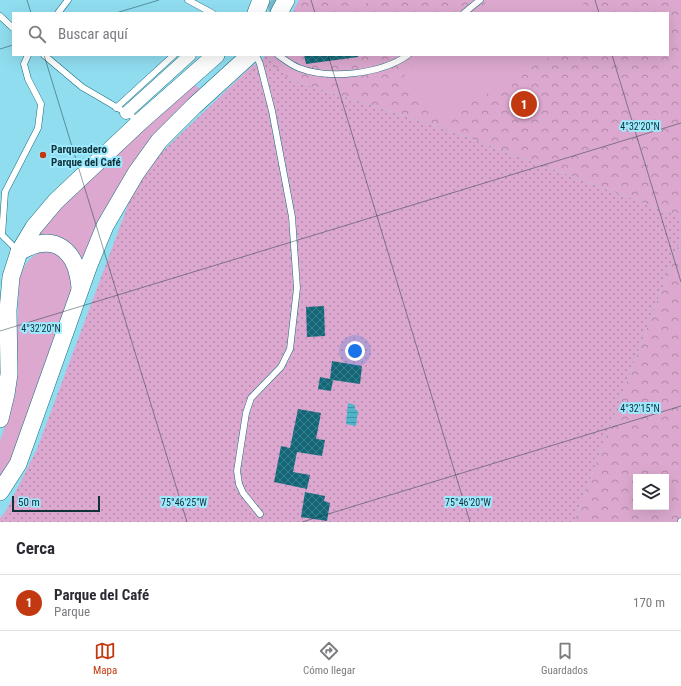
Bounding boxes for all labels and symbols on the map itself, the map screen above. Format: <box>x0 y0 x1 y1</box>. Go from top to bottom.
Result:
pin: 1 <box>511 89 537 119</box>
text: 4°32'20"N <box>620 121 660 132</box>
place label: Parqueadero Parque del Café <box>51 143 121 169</box>
marker: Parqueadero Parque del Café <box>38 150 48 160</box>
text: 4°32'20"N <box>21 323 61 334</box>
your location <box>345 341 365 361</box>
text: 4°32'15"N <box>620 403 660 414</box>
scale bar <box>12 494 100 513</box>
text: 75°46'25"W <box>161 497 207 508</box>
text: 75°46'20"W <box>445 497 491 508</box>

